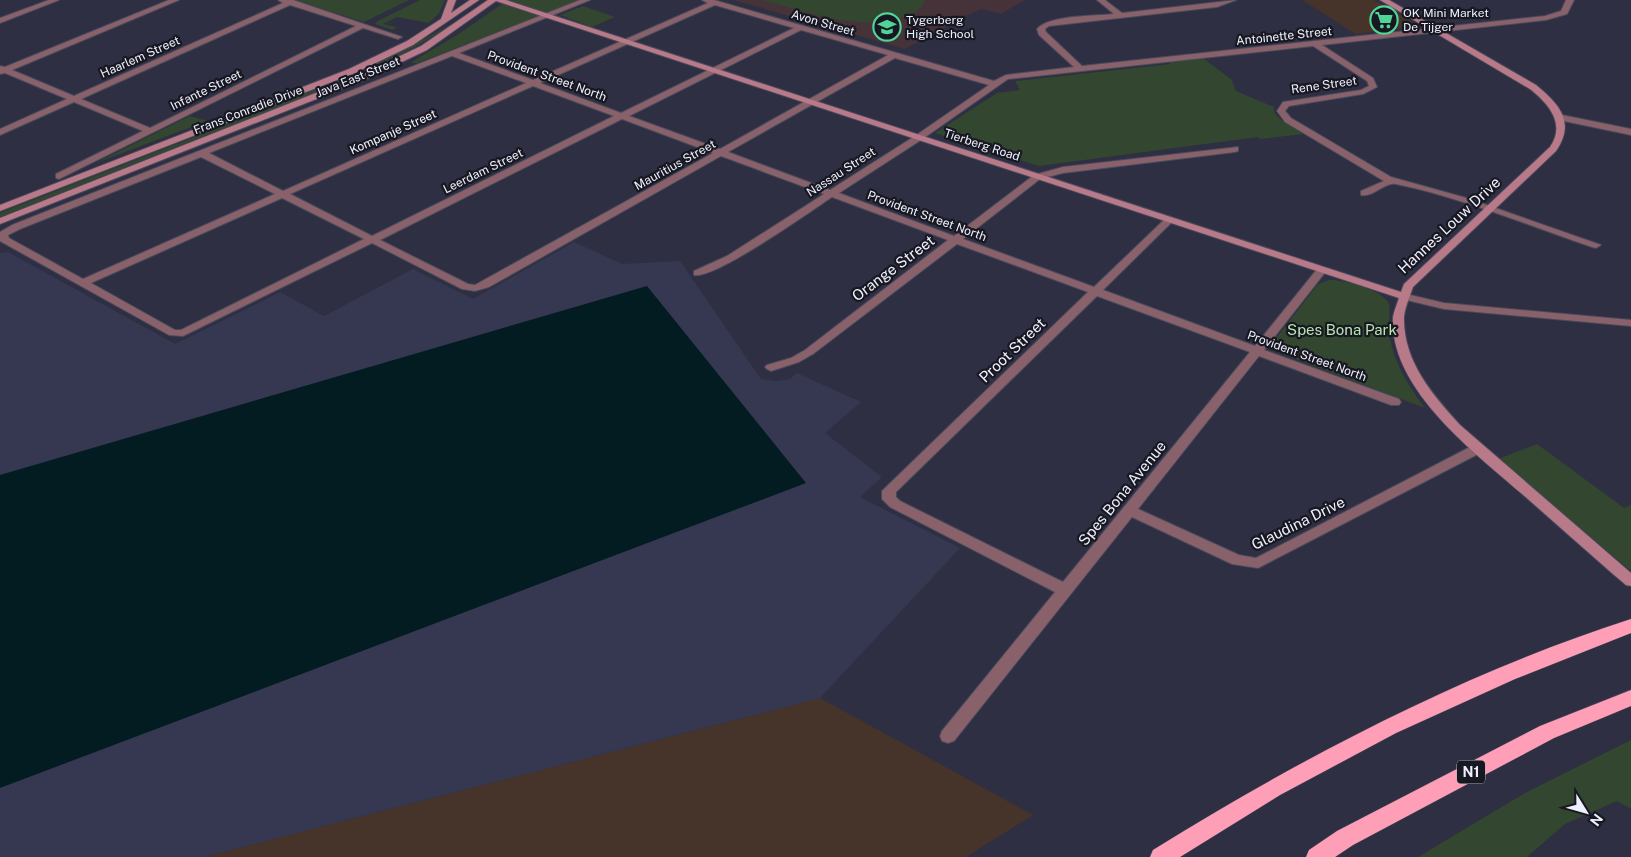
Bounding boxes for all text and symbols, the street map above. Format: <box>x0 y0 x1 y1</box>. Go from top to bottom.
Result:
supermarket icon: OK Mini Market De Tijger <box>1369 5 1399 35</box>
place label: OK Mini Market De Tijger <box>1403 6 1489 34</box>
street label: Avon Street <box>790 7 857 39</box>
school or university icon: Tygerberg High School <box>872 12 902 42</box>
place label: Tygerberg High School <box>906 13 974 41</box>
street label: Antoinette Street <box>1235 24 1333 48</box>
street label: Haarlem Street <box>98 33 182 81</box>
street label: Provident Street North <box>485 48 609 104</box>
street label: Java East Street <box>314 54 402 100</box>
street label: Infante Street <box>168 67 244 113</box>
street label: Rene Street <box>1290 73 1358 97</box>
street label: Frans Conradie Drive <box>191 83 305 137</box>
street label: Kompanje Street <box>347 106 439 157</box>
street label: Tierberg Road <box>942 126 1022 164</box>
street label: Mauritius Street <box>632 137 718 193</box>
street label: Nassau Street <box>804 144 878 199</box>
street label: Leerdam Street <box>441 145 525 196</box>
street label: Hannes Louw Drive <box>1394 173 1504 277</box>
street label: Provident Street North <box>865 188 989 244</box>
street label: Orange Street <box>849 232 938 304</box>
street label: Proot Street <box>975 314 1049 386</box>
park label: Spes Bona Park <box>1287 321 1397 338</box>
street label: Provident Street North <box>1245 328 1369 384</box>
street label: Spes Bona Avenue <box>1075 437 1169 549</box>
street label: Glaudina Drive <box>1249 493 1347 553</box>
road number: N1 <box>1457 760 1485 784</box>
north arrow <box>1561 787 1611 837</box>
text: N <box>1587 811 1606 829</box>

